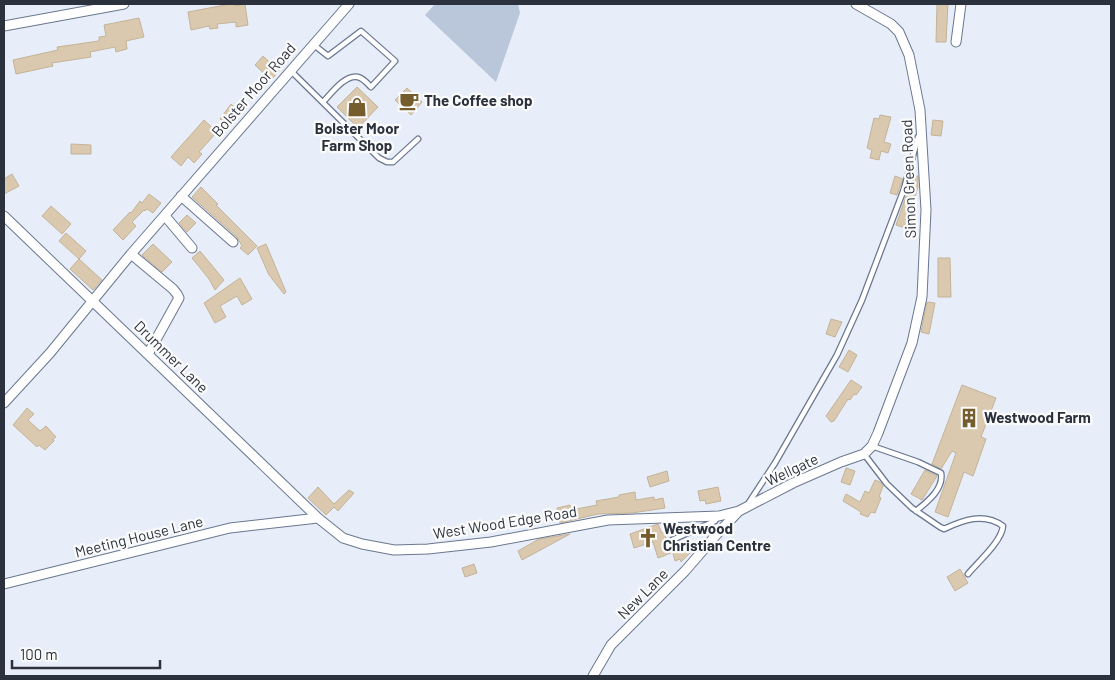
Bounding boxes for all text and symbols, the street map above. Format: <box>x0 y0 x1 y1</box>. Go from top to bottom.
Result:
street label: Bolster Moor Road <box>208 39 299 140</box>
cafe icon: The Coffee shop <box>398 90 420 112</box>
place label: The Coffee shop <box>424 91 532 109</box>
shop icon: Bolster Moor Farm Shop <box>346 96 368 118</box>
place label: Bolster Moor Farm Shop <box>315 119 400 154</box>
street label: Simon Green Road <box>897 119 919 239</box>
street label: Drummer Lane <box>131 316 213 396</box>
building icon: Westwood Farm <box>958 407 980 429</box>
place label: Westwood Farm <box>984 408 1091 426</box>
street label: Wellgate <box>762 449 821 489</box>
street label: West Wood Edge Road <box>432 502 578 542</box>
street label: Meeting House Lane <box>73 511 205 561</box>
place label: Westwood Christian Centre <box>663 519 771 554</box>
church icon: Westwood Christian Centre <box>637 527 659 549</box>
street label: New Lane <box>613 564 671 622</box>
scale bar <box>12 638 160 670</box>
text: 100 m <box>20 645 58 663</box>

